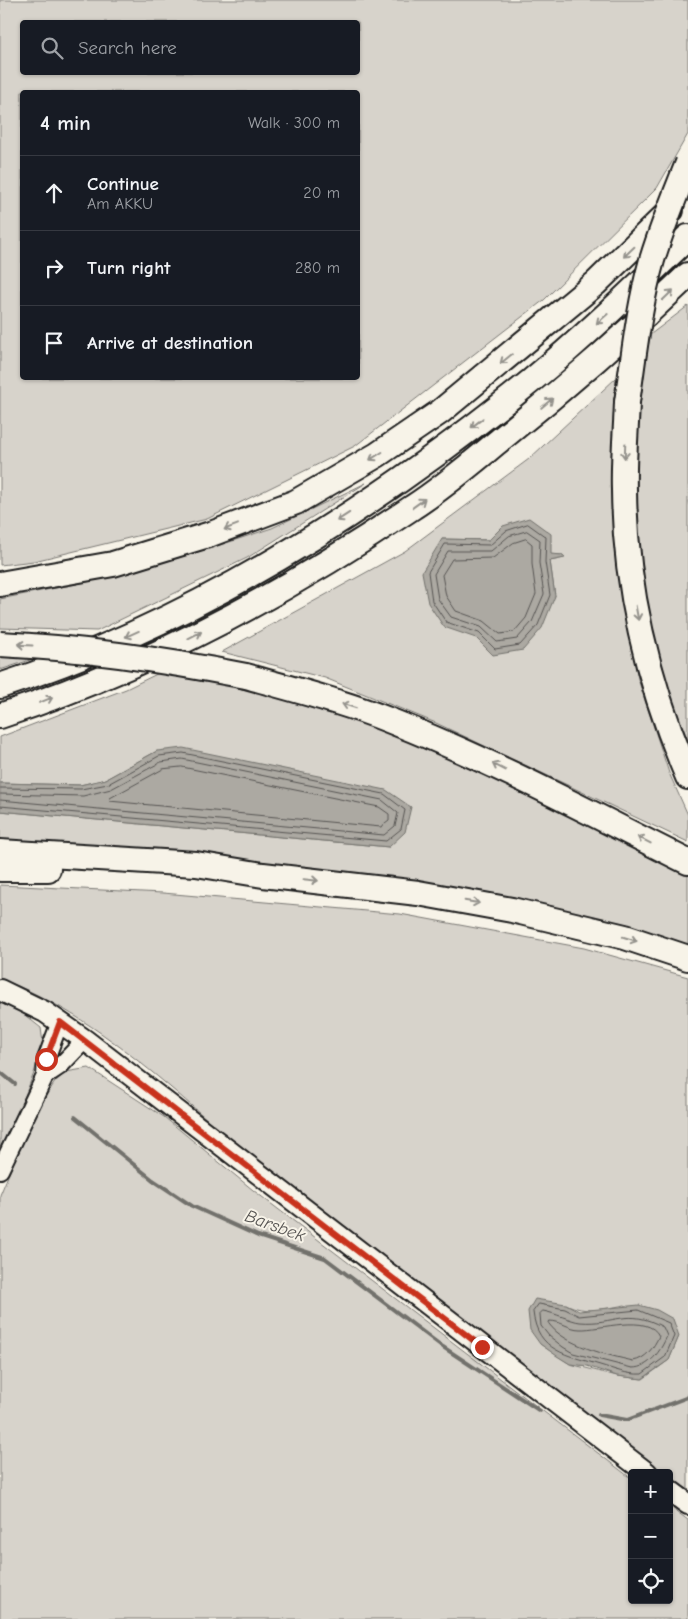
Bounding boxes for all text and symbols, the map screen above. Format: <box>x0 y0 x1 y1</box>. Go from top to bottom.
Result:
search box <box>20 20 360 75</box>
icon: search <box>38 34 66 62</box>
text: Search here <box>78 37 177 59</box>
text: 4 min <box>40 111 91 135</box>
text: Walk · 300 m <box>248 114 340 132</box>
text: Continue <box>87 173 159 195</box>
icon: ahead <box>40 179 68 207</box>
text: 20 m <box>303 184 340 202</box>
text: Am AKKU <box>87 195 153 213</box>
one-way arrow <box>622 246 635 258</box>
icon: right <box>40 254 68 282</box>
text: Turn right <box>87 257 171 279</box>
text: 280 m <box>295 259 340 277</box>
one-way arrow <box>662 289 674 301</box>
one-way arrow <box>595 313 608 325</box>
icon: arrive <box>40 329 68 357</box>
text: Arrive at destination <box>87 332 253 354</box>
one-way arrow <box>500 353 513 364</box>
one-way arrow <box>540 397 553 408</box>
one-way arrow <box>471 418 484 429</box>
one-way arrow <box>620 442 630 459</box>
one-way arrow <box>370 451 384 461</box>
one-way arrow <box>412 498 426 508</box>
one-way arrow <box>337 512 351 522</box>
one-way arrow <box>223 523 239 532</box>
one-way arrow <box>632 604 642 620</box>
one-way arrow <box>125 629 140 639</box>
one-way arrow <box>187 629 202 639</box>
one-way arrow <box>17 640 33 649</box>
one-way arrow <box>38 695 53 704</box>
one-way arrow <box>341 701 357 711</box>
one-way arrow <box>492 762 507 772</box>
one-way arrow <box>637 835 652 845</box>
one-way arrow <box>303 875 319 885</box>
one-way arrow <box>464 898 480 908</box>
one-way arrow <box>622 935 638 945</box>
route start <box>35 1048 58 1071</box>
water label: Barsbek <box>242 1205 308 1247</box>
route end <box>471 1336 494 1359</box>
map controls <box>628 1469 673 1604</box>
button: + <box>628 1469 673 1514</box>
button: − <box>628 1514 673 1559</box>
button: locate <box>628 1559 673 1604</box>

